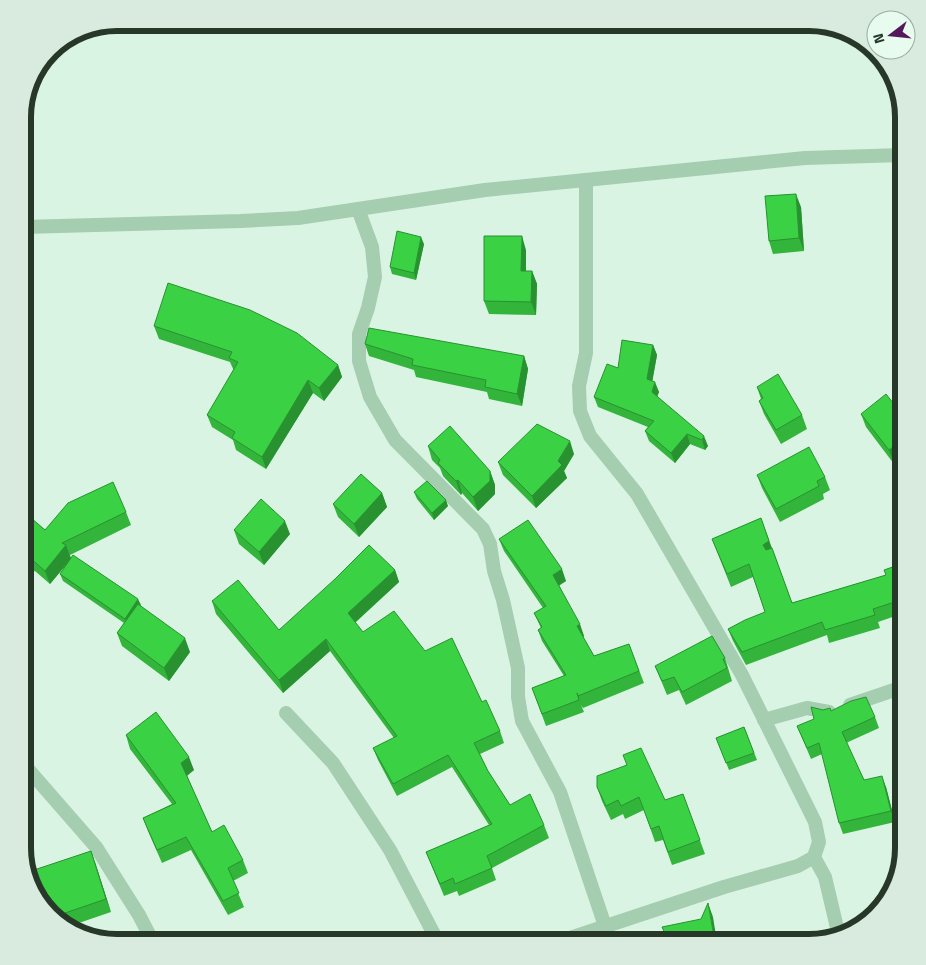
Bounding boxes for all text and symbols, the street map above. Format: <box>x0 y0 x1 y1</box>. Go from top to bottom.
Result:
north arrow <box>866 10 916 60</box>
text: N <box>867 31 889 46</box>

